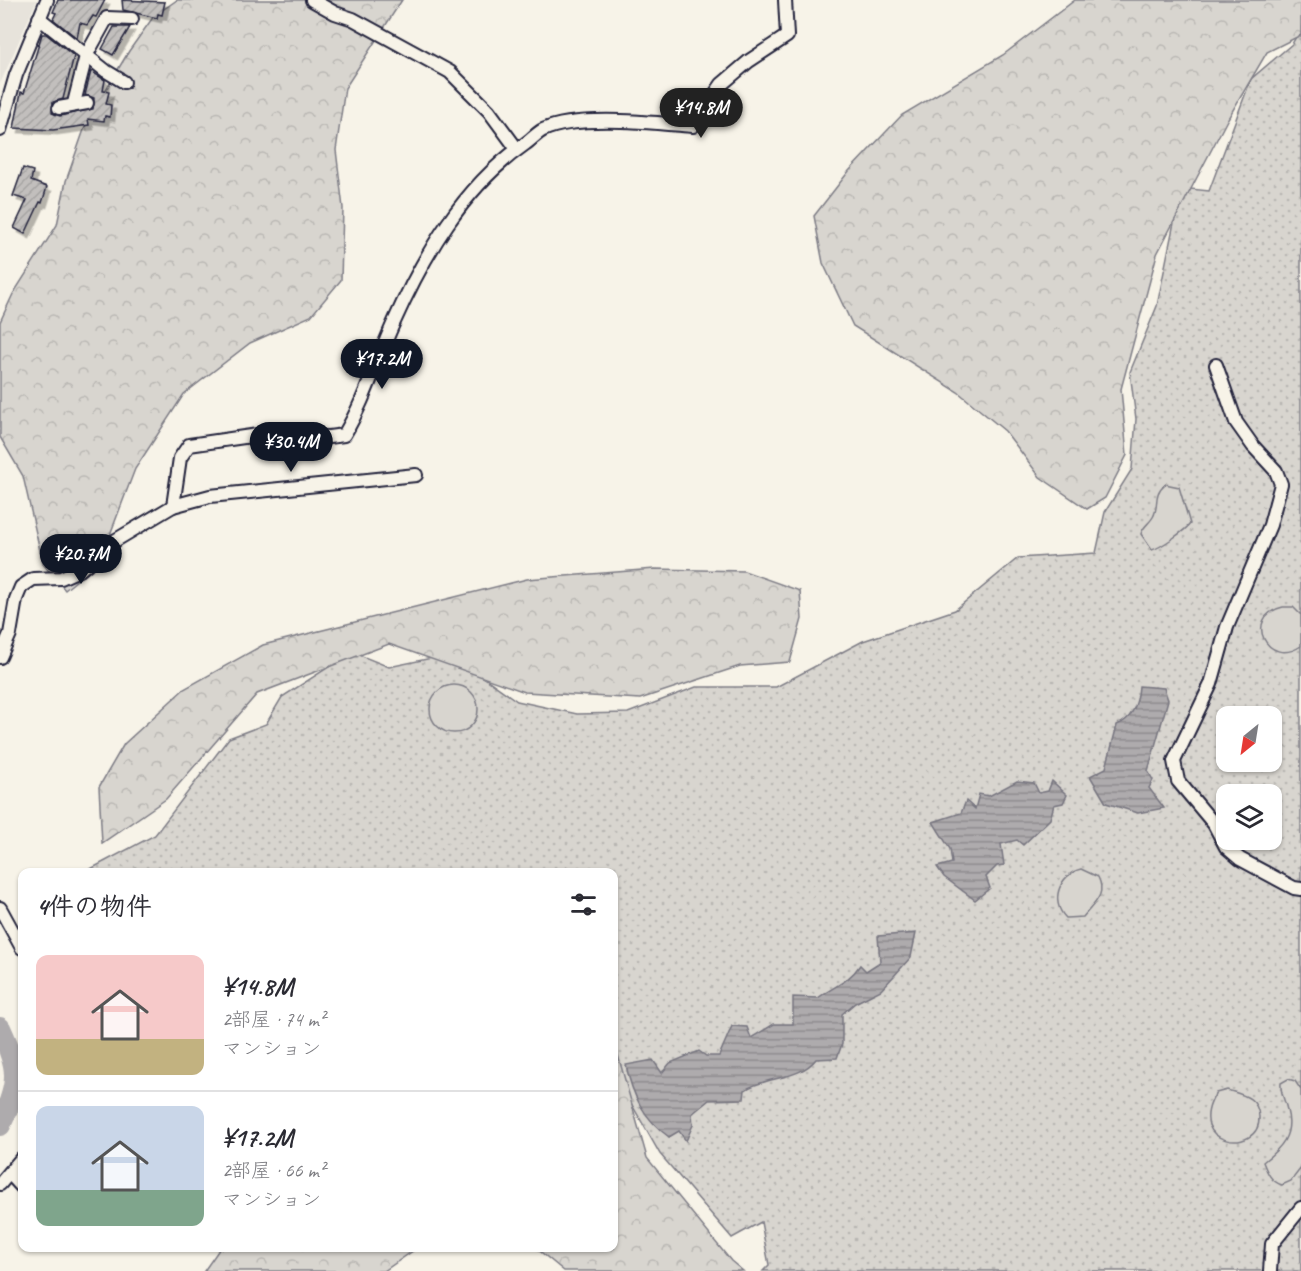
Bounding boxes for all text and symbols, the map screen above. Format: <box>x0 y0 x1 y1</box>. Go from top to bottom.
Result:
pin: ¥14.8M <box>652 88 750 139</box>
text: ¥14.8M <box>674 95 728 120</box>
pin: ¥17.2M <box>333 339 431 390</box>
text: ¥17.2M <box>355 346 409 371</box>
pin: ¥30.4M <box>242 422 340 473</box>
text: ¥30.4M <box>264 429 318 454</box>
pin: ¥20.7M <box>32 534 130 585</box>
text: ¥20.7M <box>54 541 108 566</box>
north arrow <box>1216 706 1282 772</box>
map controls <box>1216 706 1282 850</box>
button: layers <box>1216 784 1282 850</box>
icon: filters <box>567 888 600 921</box>
text: 4件の物件 <box>36 890 152 923</box>
text: ¥14.8M <box>222 970 293 1003</box>
icon: home <box>84 979 156 1051</box>
text: 2部屋 · 74 m² <box>222 1007 325 1032</box>
text: マンション <box>222 1036 321 1061</box>
text: ¥17.2M <box>222 1121 293 1154</box>
icon: home <box>84 1130 156 1202</box>
text: 2部屋 · 66 m² <box>222 1158 325 1183</box>
text: マンション <box>222 1187 321 1212</box>

